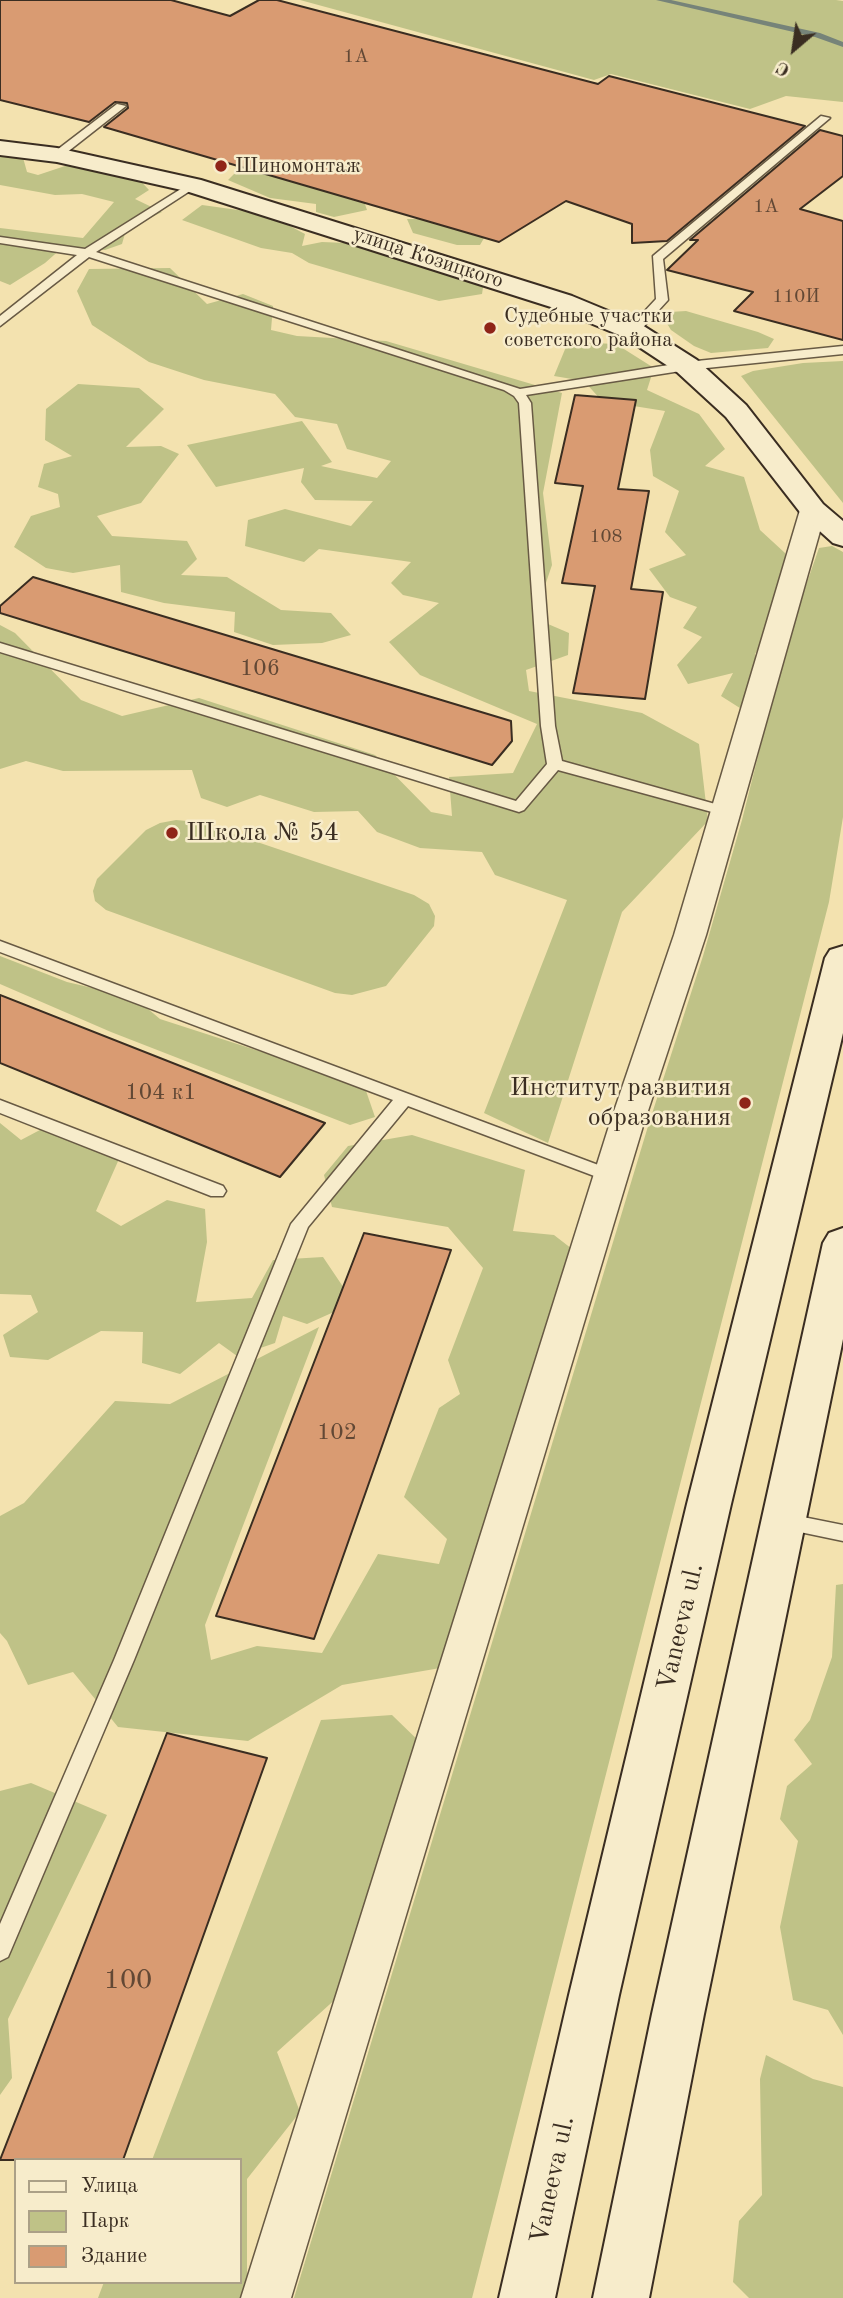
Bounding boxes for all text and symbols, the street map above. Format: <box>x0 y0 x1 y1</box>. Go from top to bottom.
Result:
north arrow <box>759 14 829 84</box>
house number: 1А <box>343 46 369 68</box>
text: С <box>773 56 794 79</box>
place label: Шиномонтаж <box>235 153 361 179</box>
marker: Шиномонтаж <box>213 158 229 174</box>
house number: 1А <box>753 196 779 218</box>
street label: улица Козицкого <box>350 222 506 294</box>
house number: 110И <box>772 286 820 308</box>
place label: Судебные участки советского района <box>504 303 673 353</box>
marker: Судебные участки советского района <box>482 320 498 336</box>
house number: 108 <box>589 526 623 548</box>
house number: 106 <box>240 655 280 683</box>
place label: Школа № 54 <box>186 817 339 849</box>
marker: Школа № 54 <box>164 825 180 841</box>
place label: Институт развития образования <box>510 1072 731 1134</box>
house number: 104 к1 <box>125 1079 197 1107</box>
marker: Институт развития образования <box>737 1095 753 1111</box>
house number: 102 <box>317 1419 357 1447</box>
street label: Vaneeva ul. <box>651 1560 711 1694</box>
house number: 100 <box>104 1964 152 1998</box>
street label: Vaneeva ul. <box>524 2113 582 2247</box>
legend <box>14 2158 242 2284</box>
text: Улица <box>81 2176 138 2197</box>
text: Парк <box>81 2211 129 2232</box>
text: Здание <box>81 2246 147 2267</box>

